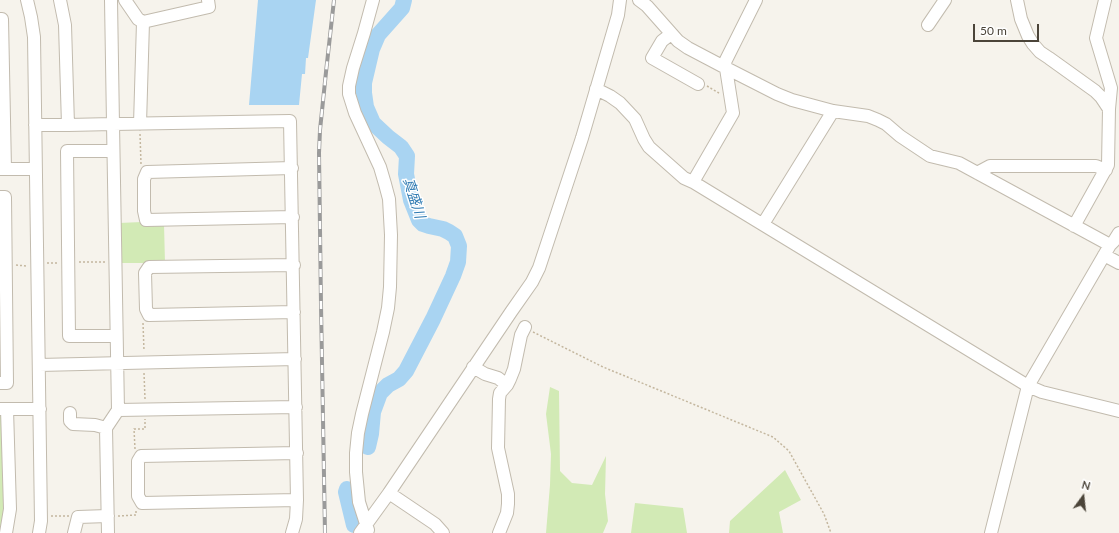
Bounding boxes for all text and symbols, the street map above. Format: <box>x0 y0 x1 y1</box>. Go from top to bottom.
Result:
scale bar <box>975 16 1041 42</box>
text: 50 m <box>980 23 1007 38</box>
water label: 真盛川 <box>400 175 428 221</box>
north arrow <box>1063 477 1103 517</box>
text: N <box>1080 478 1092 492</box>

